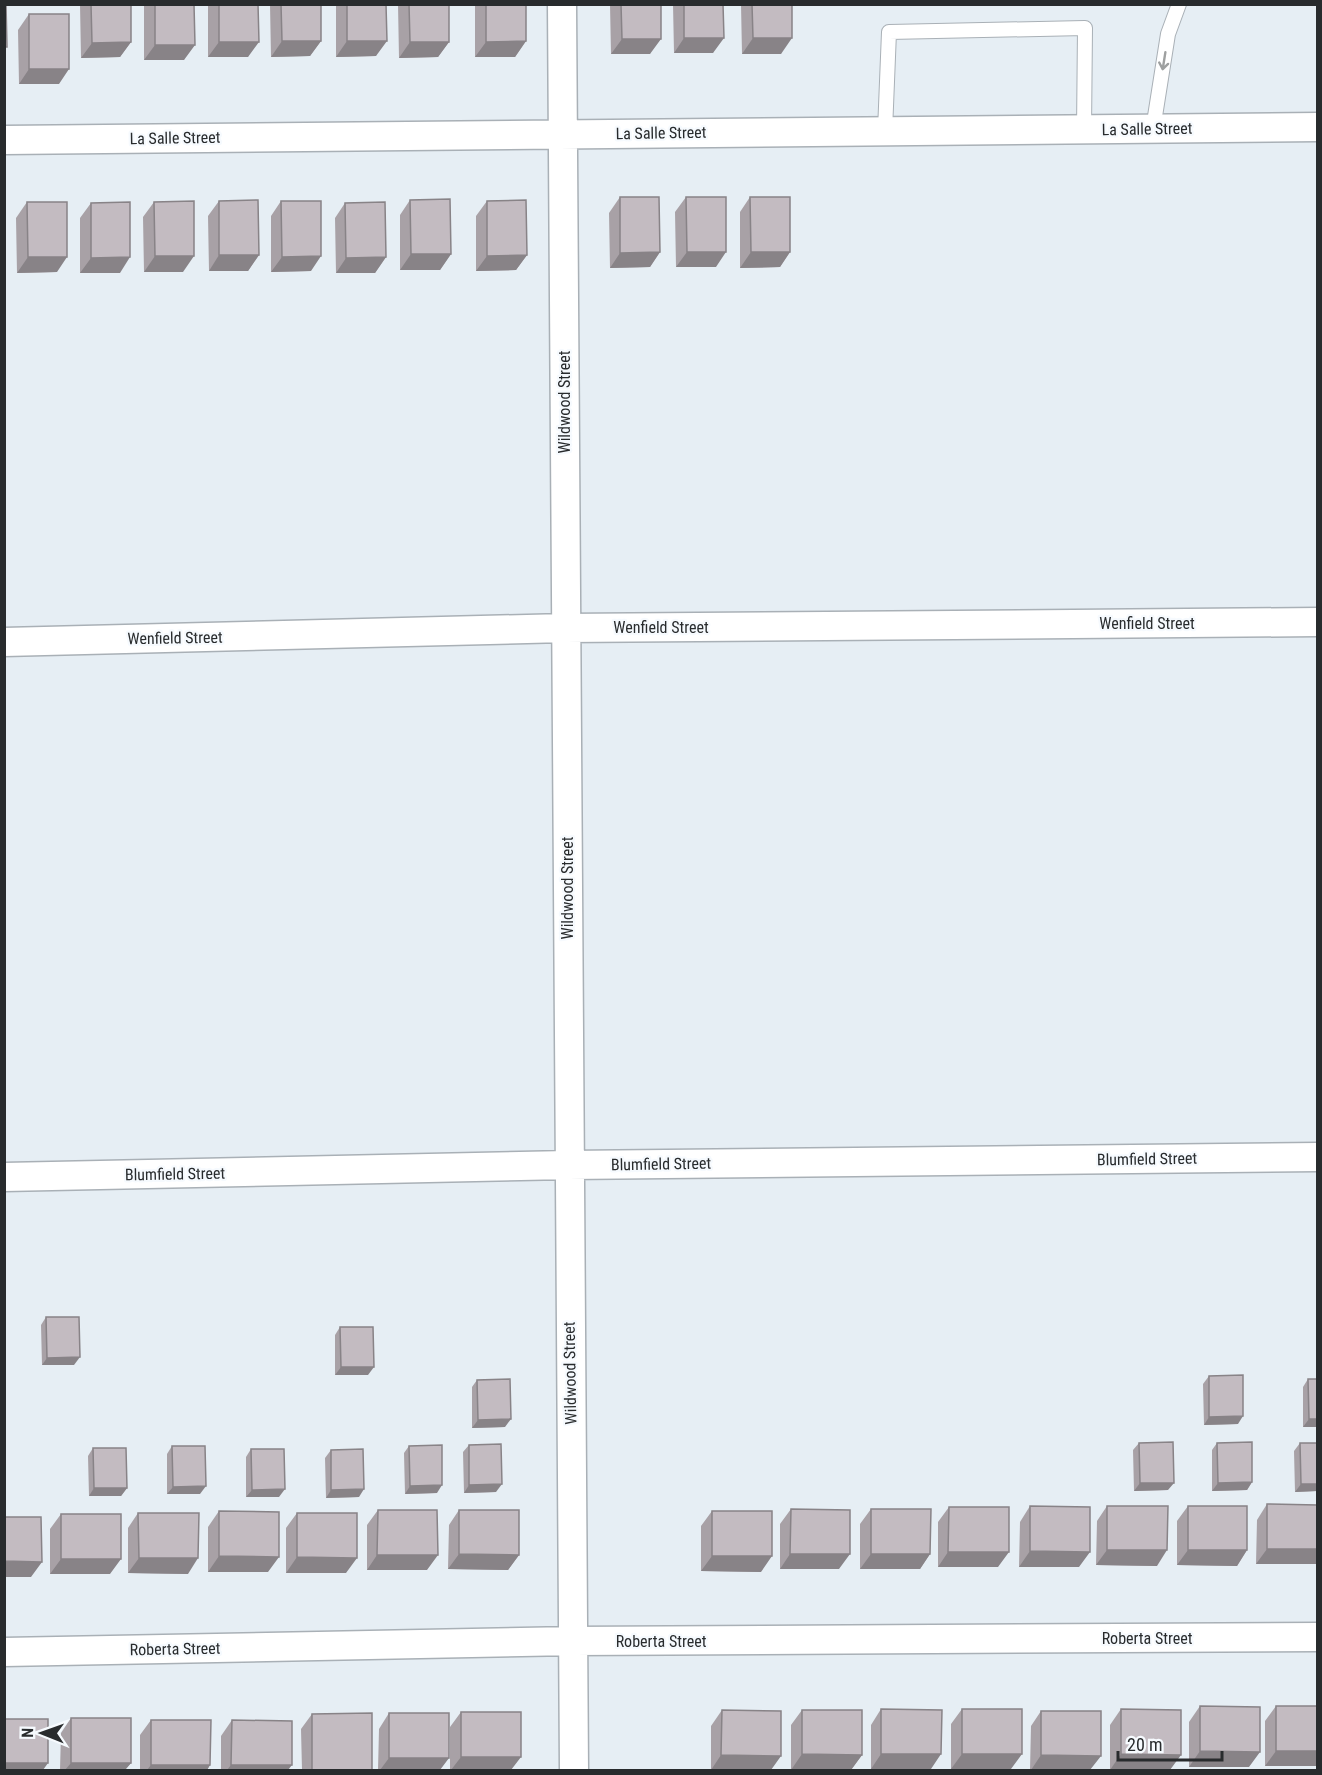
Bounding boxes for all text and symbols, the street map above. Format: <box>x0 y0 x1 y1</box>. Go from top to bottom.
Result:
one-way arrow <box>1158 50 1169 70</box>
street label: La Salle Street <box>1101 119 1193 139</box>
street label: La Salle Street <box>615 123 707 143</box>
street label: La Salle Street <box>129 128 221 148</box>
street label: Wildwood Street <box>555 350 574 454</box>
street label: Wenfield Street <box>1099 614 1195 633</box>
street label: Wenfield Street <box>613 618 709 637</box>
street label: Wenfield Street <box>127 628 223 648</box>
street label: Wildwood Street <box>558 836 577 940</box>
street label: Blumfield Street <box>1097 1149 1198 1169</box>
street label: Blumfield Street <box>611 1154 712 1174</box>
street label: Blumfield Street <box>125 1164 226 1184</box>
street label: Wildwood Street <box>560 1321 580 1425</box>
street label: Roberta Street <box>1102 1629 1193 1648</box>
street label: Roberta Street <box>616 1632 707 1651</box>
street label: Roberta Street <box>129 1639 221 1659</box>
north arrow <box>12 1703 72 1763</box>
scale bar <box>1118 1724 1222 1762</box>
text: N <box>18 1728 37 1738</box>
text: 20 m <box>1127 1734 1162 1755</box>

